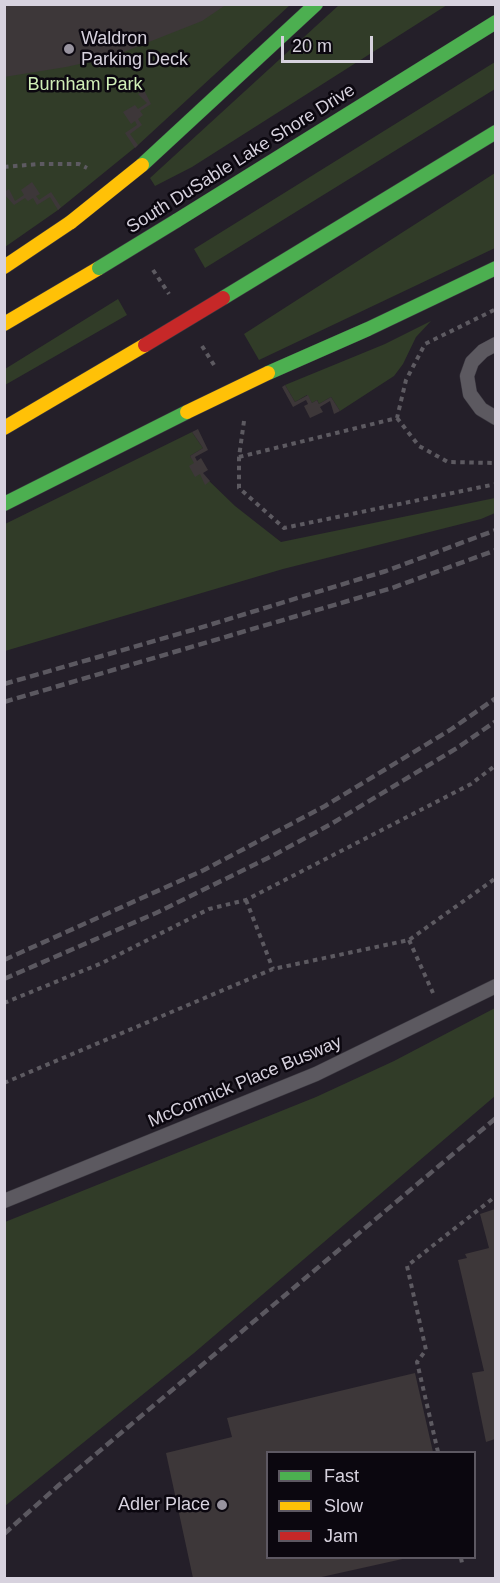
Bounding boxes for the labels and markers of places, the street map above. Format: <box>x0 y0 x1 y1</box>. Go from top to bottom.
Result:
place label: Waldron Parking Deck <box>81 28 188 70</box>
marker: Waldron Parking Deck <box>62 42 76 56</box>
place label: Adler Place <box>118 1494 210 1516</box>
marker: Adler Place <box>215 1498 229 1512</box>

